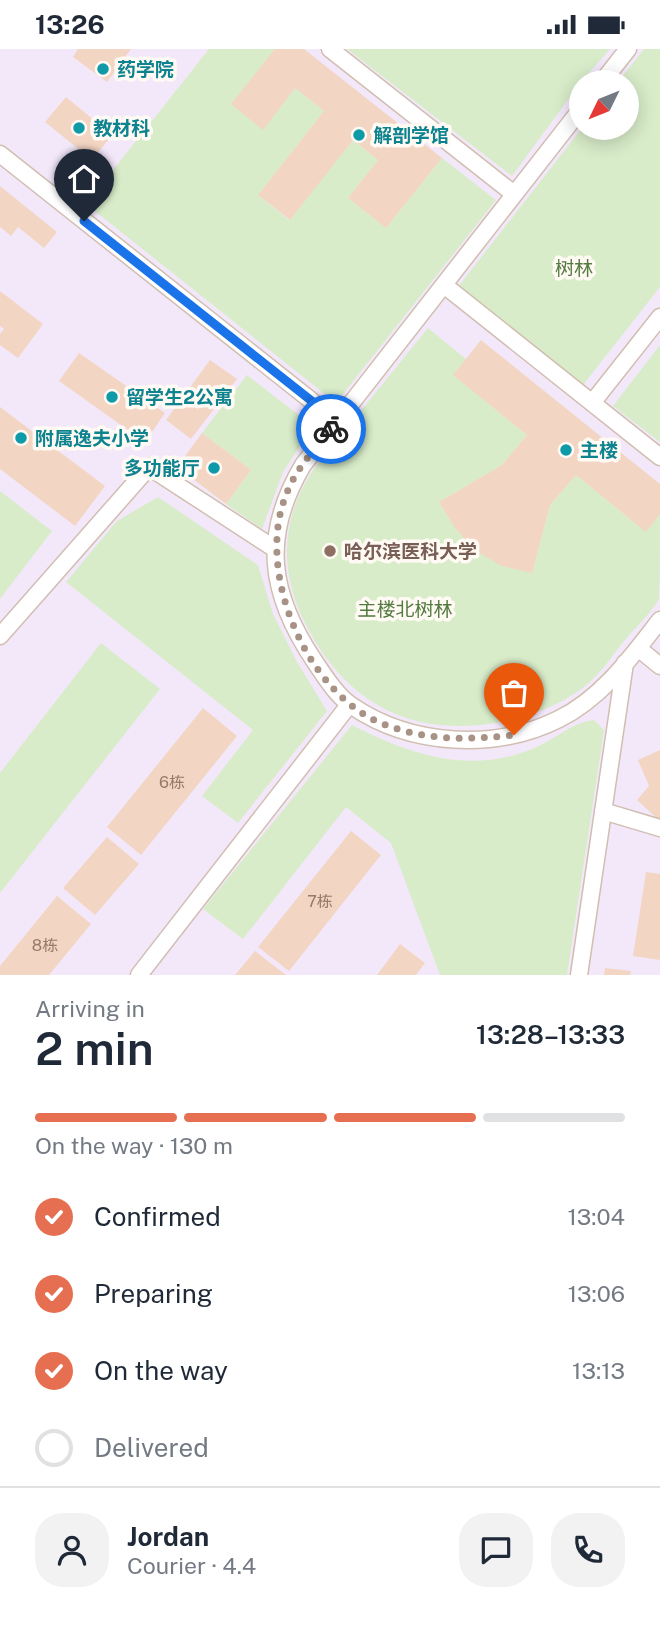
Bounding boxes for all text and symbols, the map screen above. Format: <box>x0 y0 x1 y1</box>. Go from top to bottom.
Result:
text: 13:26 <box>35 9 105 40</box>
place label: 药学院 <box>117 58 174 80</box>
marker: 药学院 <box>95 61 111 77</box>
north arrow <box>569 70 639 140</box>
map controls <box>569 70 639 140</box>
place label: 教材科 <box>93 117 150 139</box>
marker: 教材科 <box>71 120 87 136</box>
place label: 解剖学馆 <box>373 124 449 146</box>
marker: 解剖学馆 <box>351 127 367 143</box>
pin <box>54 149 114 221</box>
icon: home <box>65 160 103 198</box>
park label: 树林 <box>555 257 593 279</box>
place label: 留学生2公寓 <box>126 386 233 408</box>
marker: 留学生2公寓 <box>104 389 120 405</box>
courier <box>296 394 366 464</box>
icon: bike <box>312 410 350 448</box>
place label: 附属逸夫小学 <box>35 427 149 449</box>
marker: 附属逸夫小学 <box>13 430 29 446</box>
place label: 主楼 <box>580 439 618 461</box>
marker: 主楼 <box>558 442 574 458</box>
place label: 多功能厅 <box>124 457 200 479</box>
marker: 多功能厅 <box>206 460 222 476</box>
place label: 哈尔滨医科大学 <box>344 540 477 562</box>
marker: 哈尔滨医科大学 <box>322 543 338 559</box>
park label: 主楼北树林 <box>357 598 453 620</box>
pin <box>484 663 544 735</box>
icon: bag <box>495 674 533 712</box>
house number: 6栋 <box>159 773 185 792</box>
house number: 7栋 <box>307 892 333 911</box>
house number: 8栋 <box>32 936 58 955</box>
text: Arriving in <box>35 995 145 1022</box>
text: 13:28–13:33 <box>476 1019 625 1050</box>
text: 2 min <box>35 1021 154 1075</box>
text: On the way · 130 m <box>35 1132 233 1159</box>
icon: check <box>35 1198 73 1236</box>
text: Confirmed <box>94 1201 221 1232</box>
text: 13:04 <box>567 1203 625 1230</box>
icon: check <box>35 1275 73 1313</box>
text: Preparing <box>94 1278 213 1309</box>
text: 13:06 <box>568 1280 625 1307</box>
icon: check <box>35 1352 73 1390</box>
text: On the way <box>94 1355 228 1386</box>
text: 13:13 <box>572 1357 625 1384</box>
text: Delivered <box>94 1432 209 1463</box>
button: person <box>35 1513 109 1587</box>
button: chat <box>459 1513 533 1587</box>
button: phone <box>551 1513 625 1587</box>
text: Jordan <box>127 1521 209 1552</box>
text: Courier · 4.4 <box>127 1552 256 1579</box>

